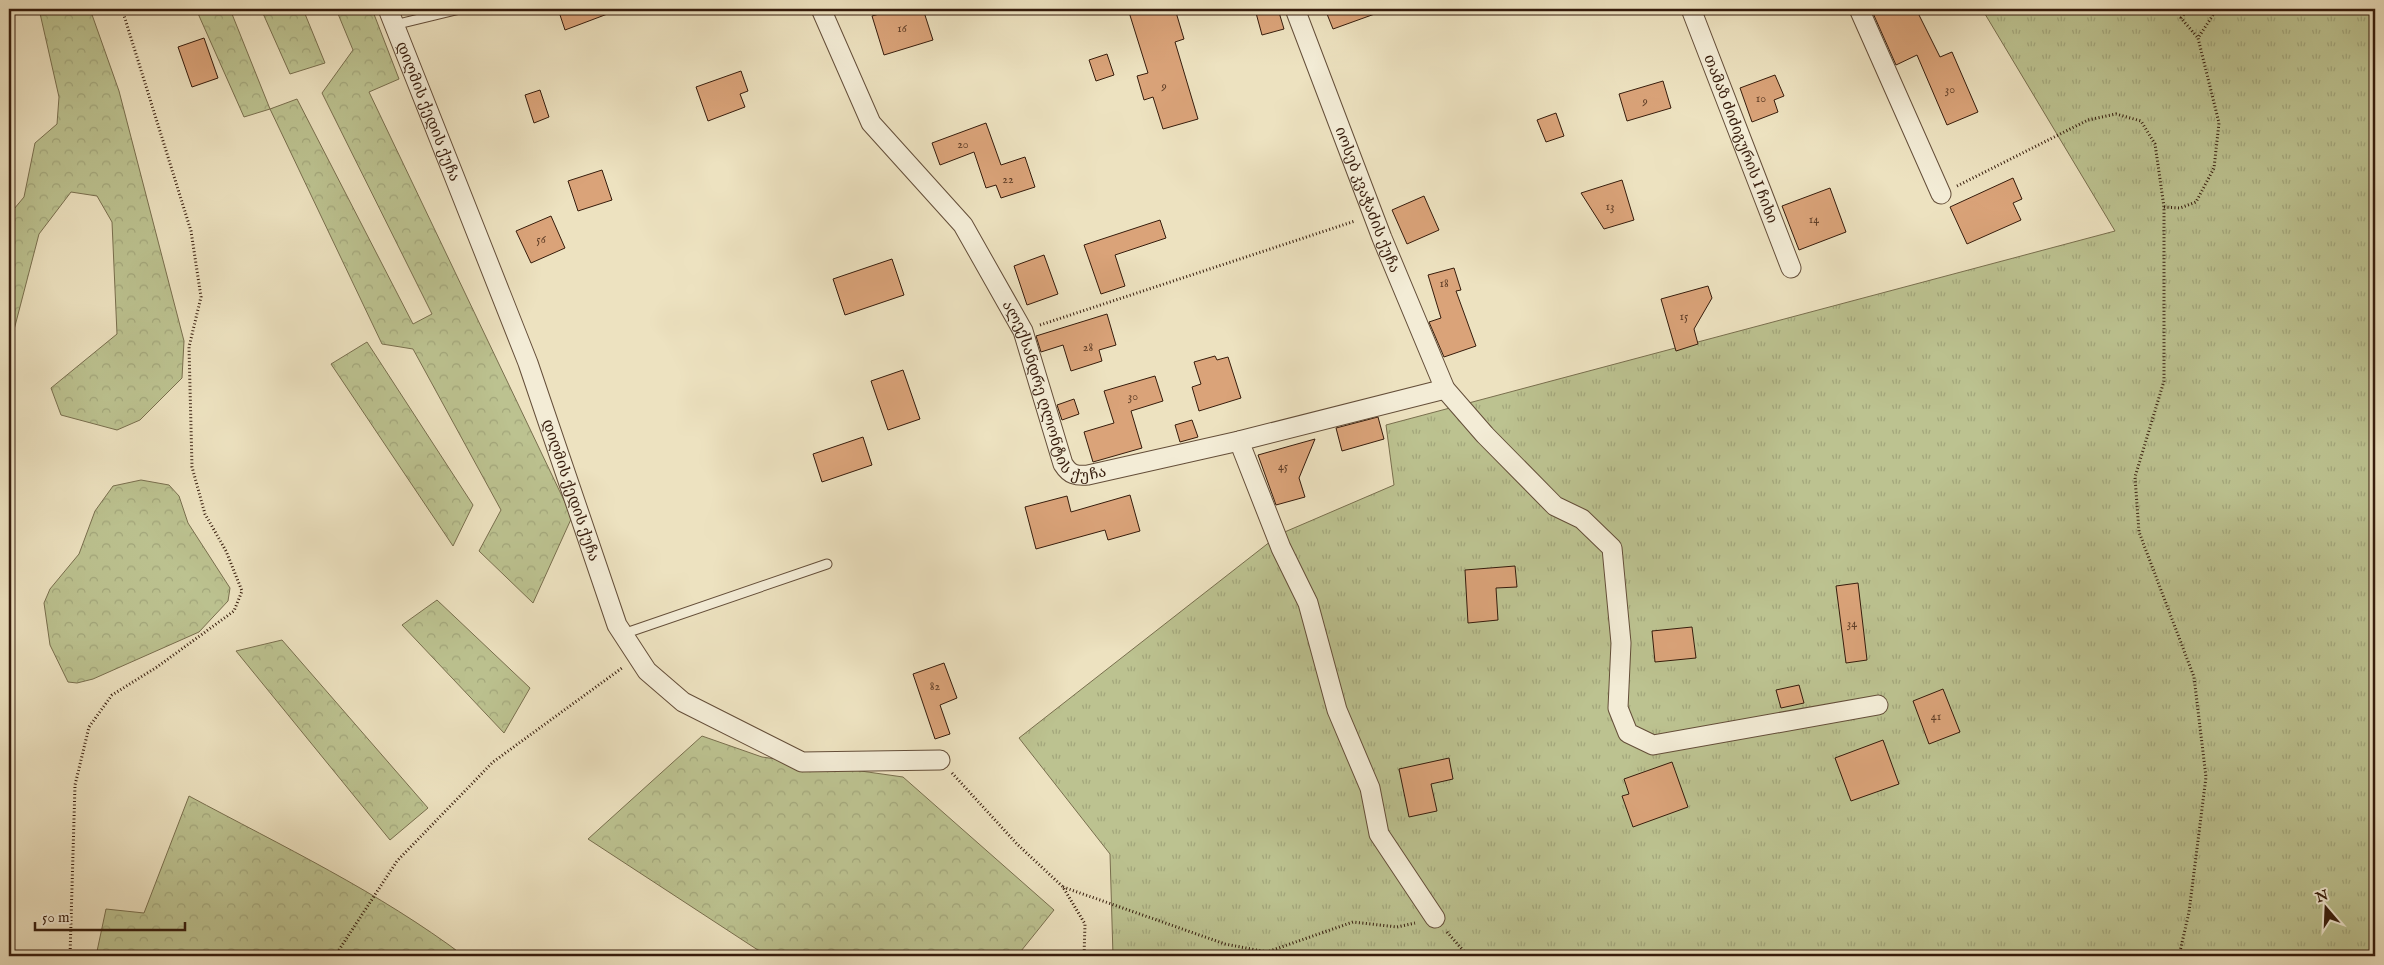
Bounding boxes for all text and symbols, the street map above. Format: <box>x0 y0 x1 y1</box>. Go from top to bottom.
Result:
house number: 16 <box>897 21 908 36</box>
street label: დიღმის ქედის ქუჩა <box>392 39 464 184</box>
street label: თამაზ ძიძიგურის I ჩიხი <box>1699 52 1782 226</box>
house number: 9 <box>1160 79 1167 94</box>
house number: 30 <box>1945 82 1955 97</box>
house number: 10 <box>1756 91 1766 106</box>
house number: 9 <box>1641 94 1648 109</box>
street label: იოსებ კვაჭაძის ქუჩა <box>1331 124 1404 276</box>
house number: 20 <box>957 137 969 152</box>
house number: 22 <box>1002 172 1014 187</box>
house number: 13 <box>1606 199 1614 214</box>
house number: 14 <box>1809 212 1819 227</box>
house number: 56 <box>536 232 547 247</box>
house number: 18 <box>1439 276 1449 291</box>
street label: ალექსანდრე ღლონტის ქუჩა <box>998 297 1108 485</box>
house number: 15 <box>1680 309 1689 324</box>
house number: 28 <box>1083 340 1093 355</box>
house number: 30 <box>1128 389 1138 404</box>
street label: დიღმის ქედის ქუჩა <box>538 417 604 564</box>
house number: 45 <box>1278 459 1289 474</box>
house number: 34 <box>1847 616 1857 631</box>
house number: 82 <box>930 679 941 694</box>
house number: 41 <box>1931 709 1941 724</box>
north arrow <box>2302 882 2352 932</box>
text: N <box>2312 886 2331 907</box>
scale bar <box>35 900 185 932</box>
text: 50 m <box>42 908 70 927</box>

